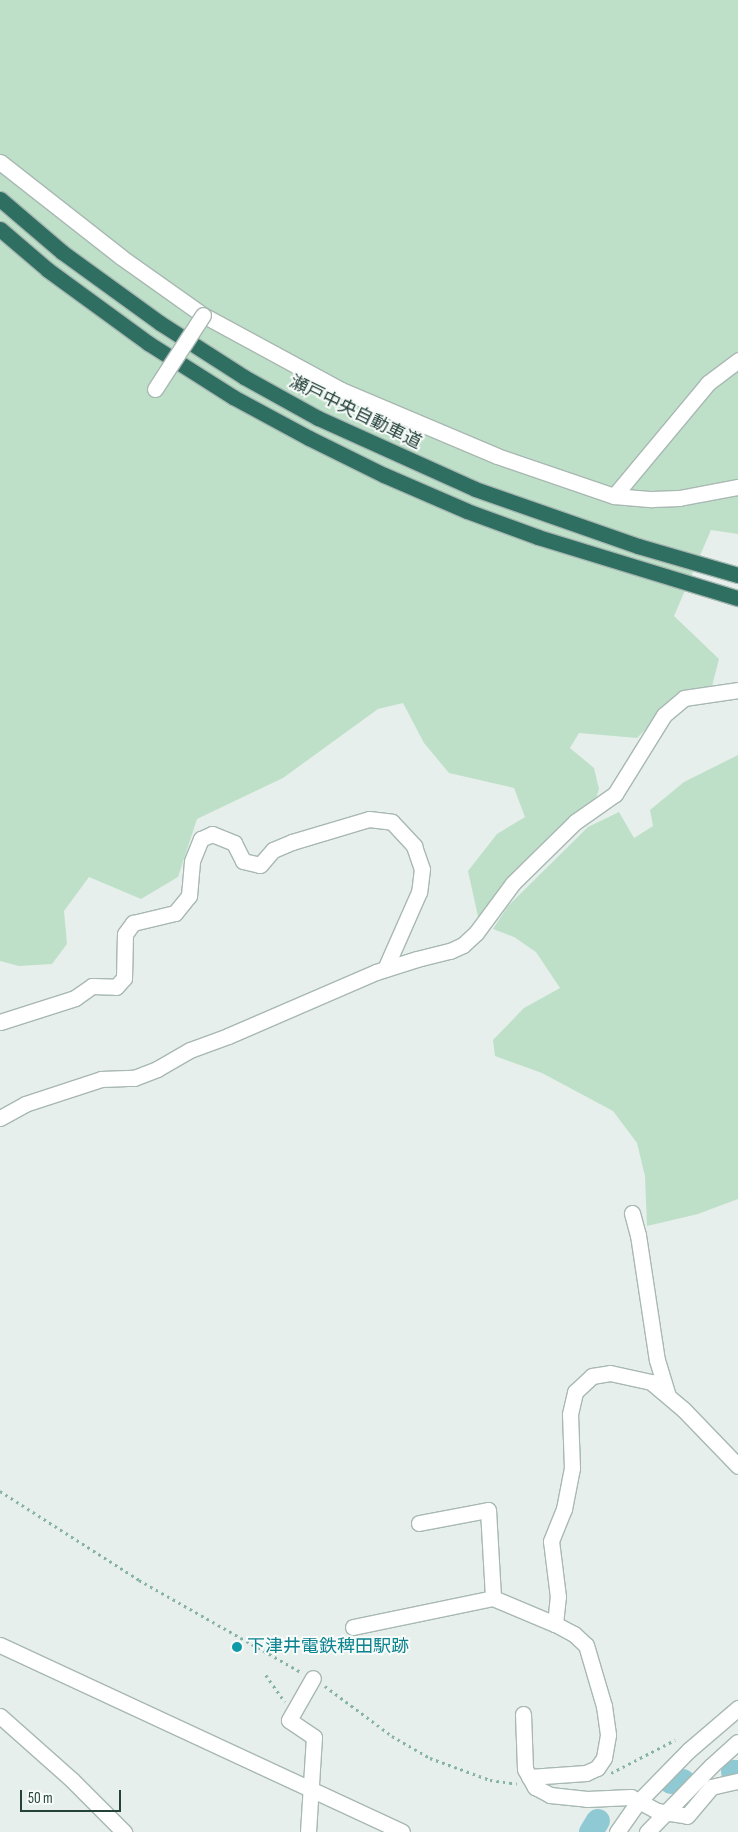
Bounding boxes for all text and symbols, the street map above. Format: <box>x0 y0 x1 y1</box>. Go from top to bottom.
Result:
street label: 瀬戸中央自動車道 <box>286 372 424 454</box>
place label: 下津井電鉄稗田駅跡 <box>247 1636 409 1658</box>
marker: 下津井電鉄稗田駅跡 <box>231 1641 243 1653</box>
scale bar <box>22 1780 124 1812</box>
text: 50 m <box>28 1789 53 1808</box>

